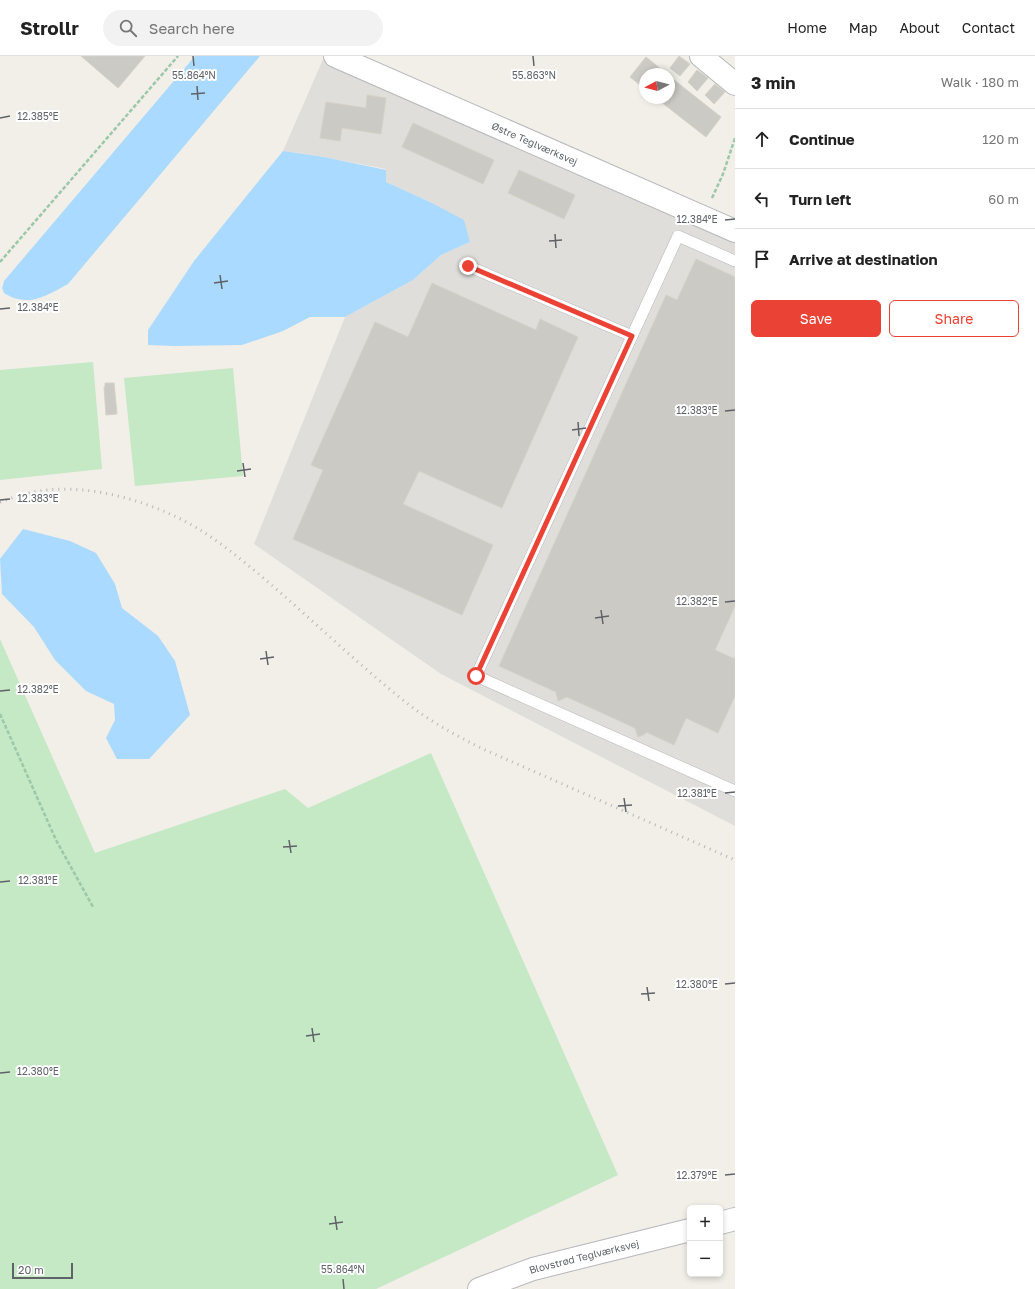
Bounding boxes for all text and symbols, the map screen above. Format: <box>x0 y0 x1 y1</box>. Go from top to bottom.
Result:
search box <box>103 10 383 46</box>
text: Strollr <box>20 16 79 39</box>
icon: search <box>117 17 139 39</box>
text: Search here <box>149 19 235 37</box>
text: Home <box>787 19 827 36</box>
text: Map <box>849 19 877 36</box>
text: About <box>899 19 940 36</box>
text: Contact <box>962 19 1015 36</box>
north arrow <box>639 68 675 104</box>
text: 55.864°N <box>172 69 216 81</box>
text: 55.863°N <box>512 69 556 81</box>
text: 3 min <box>751 72 795 93</box>
text: Walk · 180 m <box>941 74 1019 90</box>
text: 12.385°E <box>17 110 59 122</box>
street label: Østre Teglværksvej <box>490 119 580 167</box>
icon: ahead <box>751 128 773 150</box>
text: Continue <box>789 130 855 148</box>
text: 120 m <box>982 131 1019 147</box>
icon: left <box>751 188 773 210</box>
text: Turn left <box>789 190 851 208</box>
text: 60 m <box>988 191 1019 207</box>
text: 12.384°E <box>676 213 718 225</box>
icon: arrive <box>751 248 773 270</box>
text: Arrive at destination <box>789 250 938 268</box>
route end <box>459 257 477 275</box>
button: Save <box>751 300 881 337</box>
button: Share <box>889 300 1019 337</box>
text: 12.384°E <box>17 301 59 313</box>
text: 12.383°E <box>676 404 718 416</box>
text: 12.383°E <box>17 492 59 504</box>
text: 12.382°E <box>676 595 718 607</box>
route start <box>467 667 485 685</box>
text: 12.382°E <box>17 683 59 695</box>
text: 12.381°E <box>677 787 717 799</box>
text: 12.381°E <box>18 874 58 886</box>
text: 12.380°E <box>676 978 718 990</box>
text: 12.380°E <box>17 1065 59 1077</box>
text: 12.379°E <box>677 1169 717 1181</box>
map controls <box>687 1205 723 1277</box>
button: + <box>687 1205 723 1241</box>
street label: Blovstrød Teglværksvej <box>527 1237 640 1276</box>
button: − <box>687 1241 723 1277</box>
scale bar <box>12 1261 73 1280</box>
text: 20 m <box>18 1263 44 1276</box>
text: 55.864°N <box>321 1263 365 1275</box>

